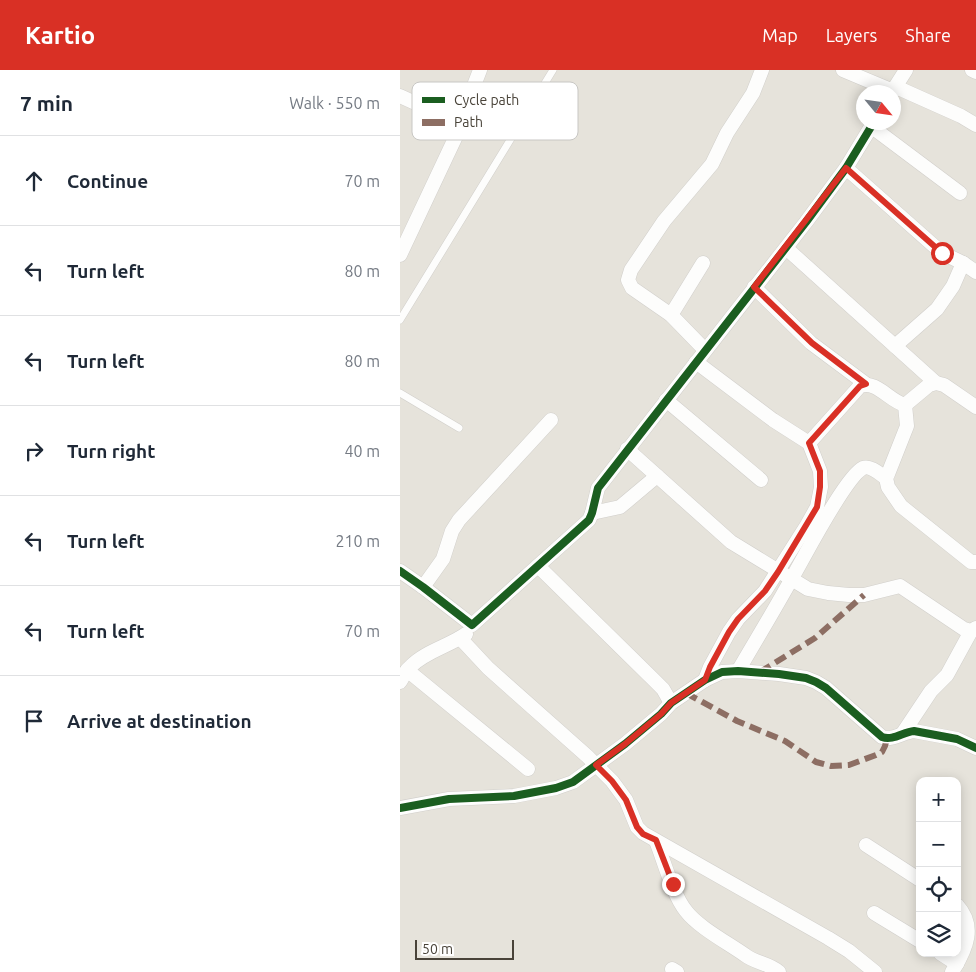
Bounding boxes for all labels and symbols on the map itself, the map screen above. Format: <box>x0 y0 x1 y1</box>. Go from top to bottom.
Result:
legend <box>412 82 578 140</box>
north arrow <box>856 85 901 130</box>
text: Cycle path <box>454 92 519 108</box>
text: Path <box>454 114 483 130</box>
route start <box>931 242 954 265</box>
route end <box>662 873 685 896</box>
scale bar <box>415 937 514 960</box>

